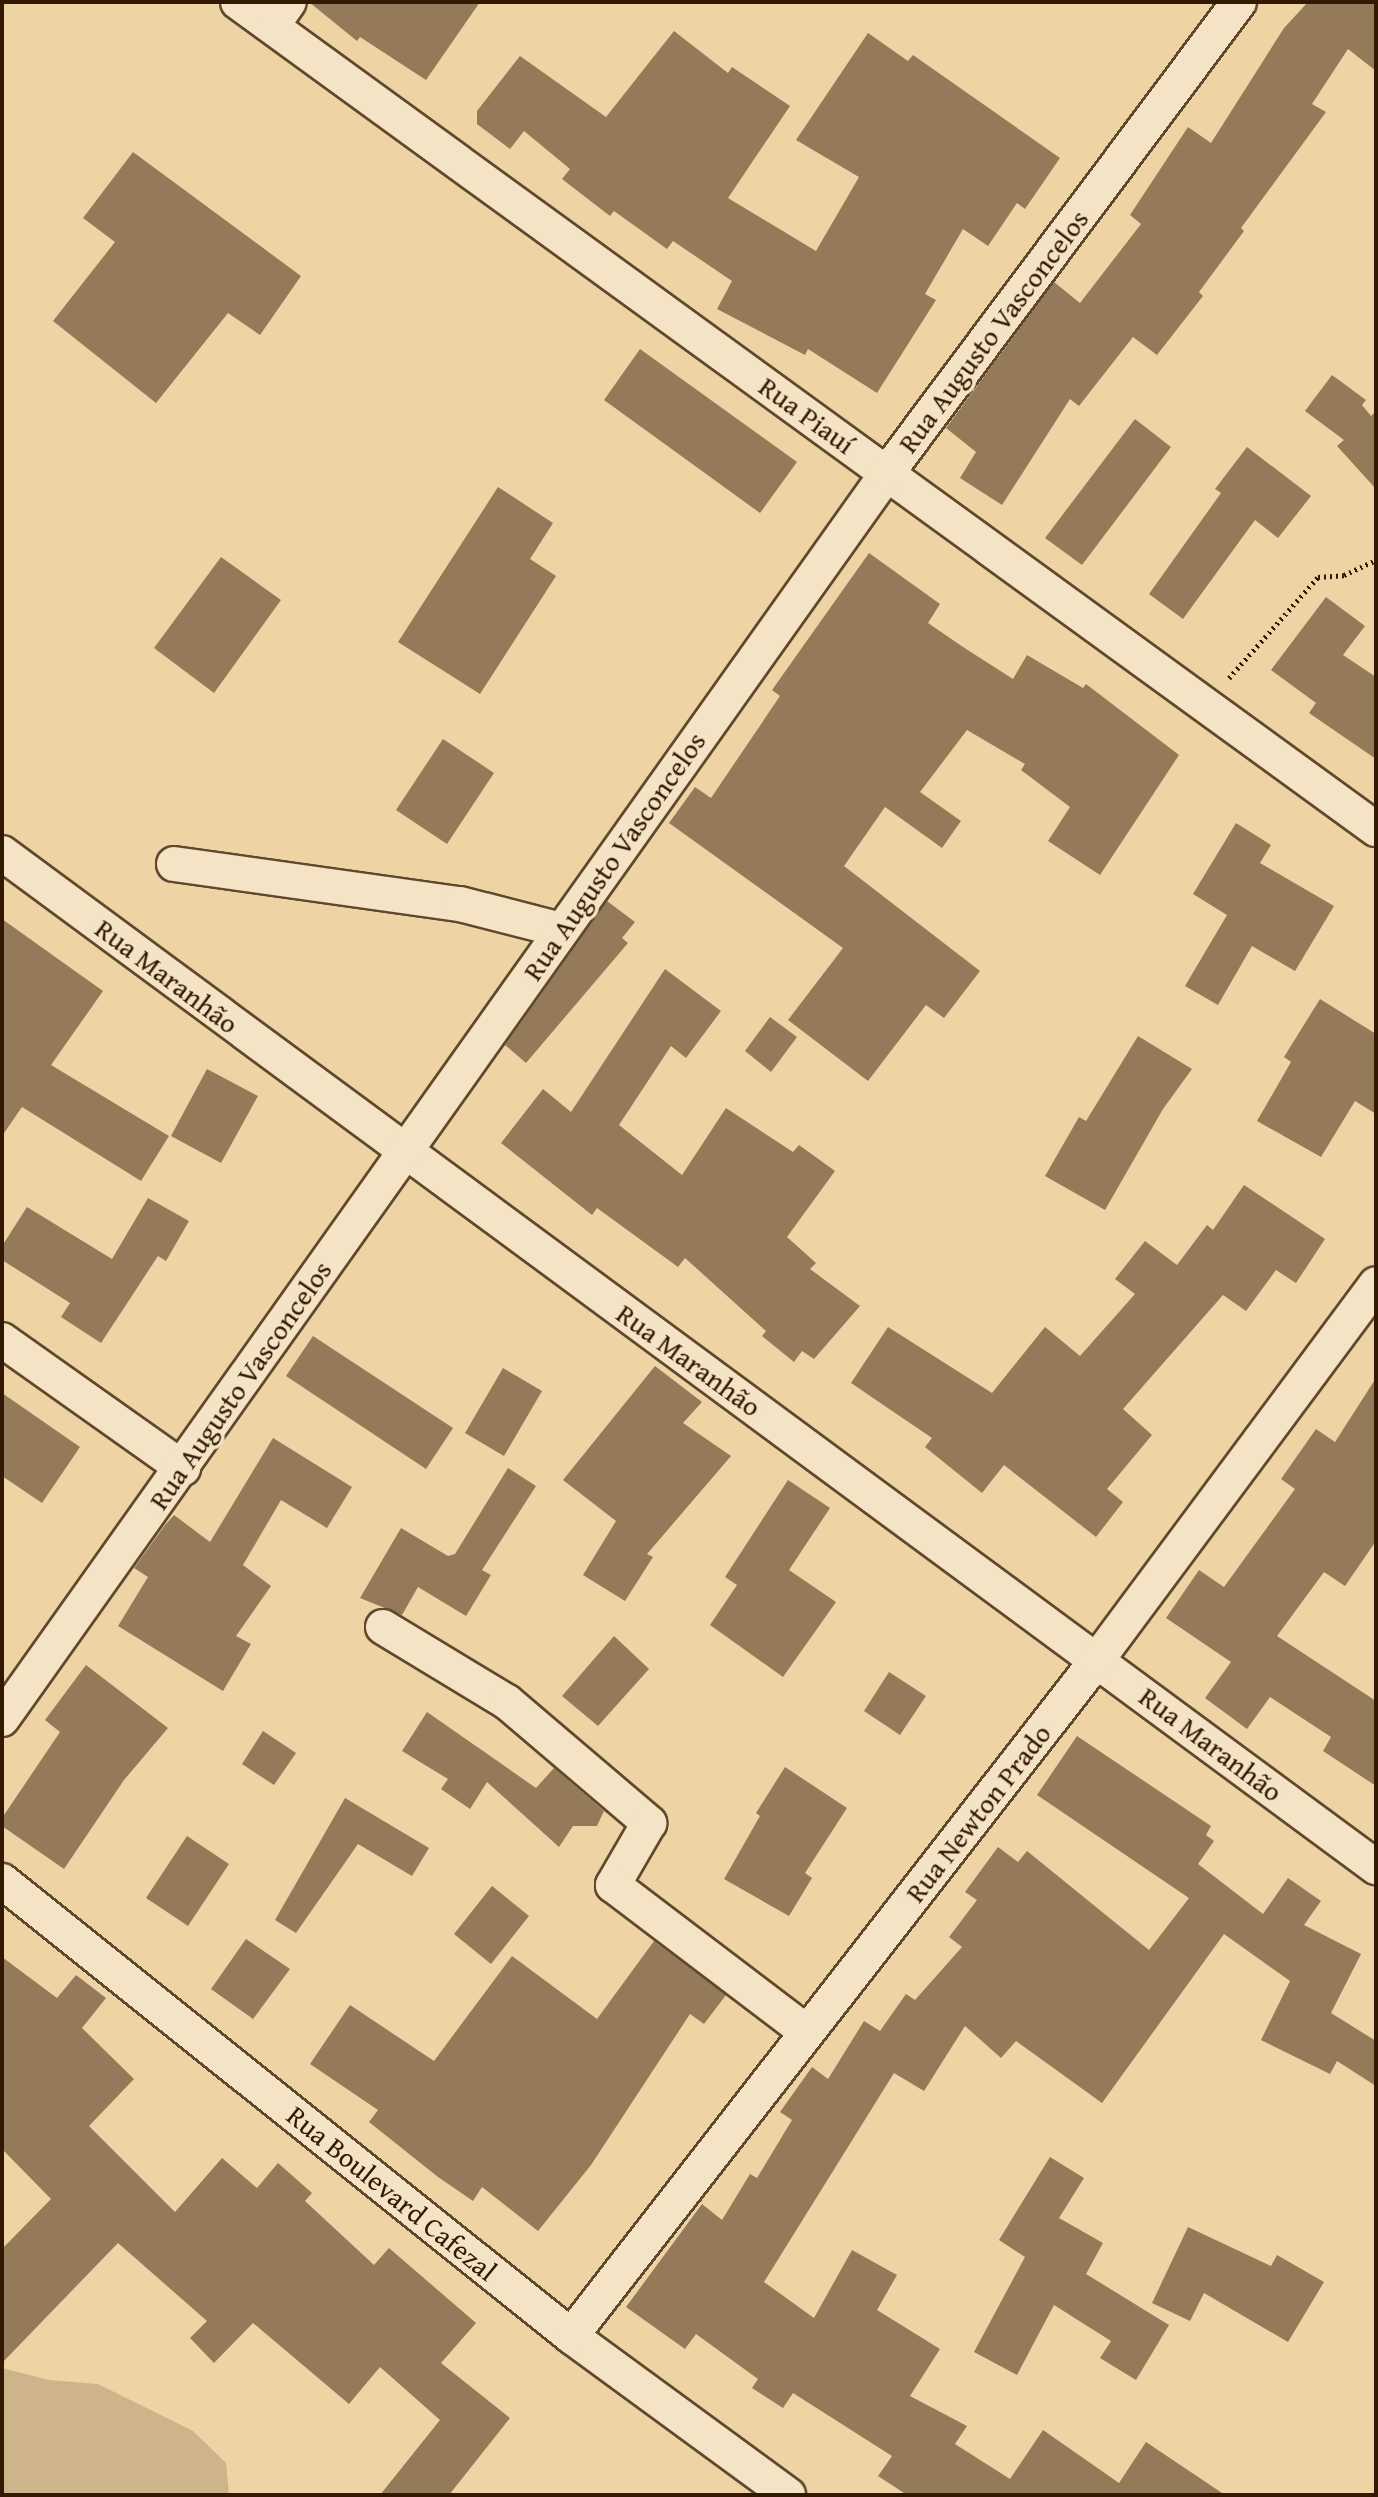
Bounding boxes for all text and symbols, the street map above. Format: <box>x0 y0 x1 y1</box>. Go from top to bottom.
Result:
street label: Rua Augusto Vasconcelos <box>891 203 1095 459</box>
street label: Rua Piauí <box>753 369 861 461</box>
street label: Rua Augusto Vasconcelos <box>515 725 713 987</box>
street label: Rua Maranhão <box>89 911 245 1041</box>
street label: Rua Augusto Vasconcelos <box>141 1254 339 1516</box>
street label: Rua Maranhão <box>610 1296 768 1424</box>
street label: Rua Maranhão <box>1133 1679 1289 1809</box>
street label: Rua Newton Prado <box>898 1717 1058 1909</box>
street label: Rua Boulevard Cafezal <box>280 2098 504 2288</box>

